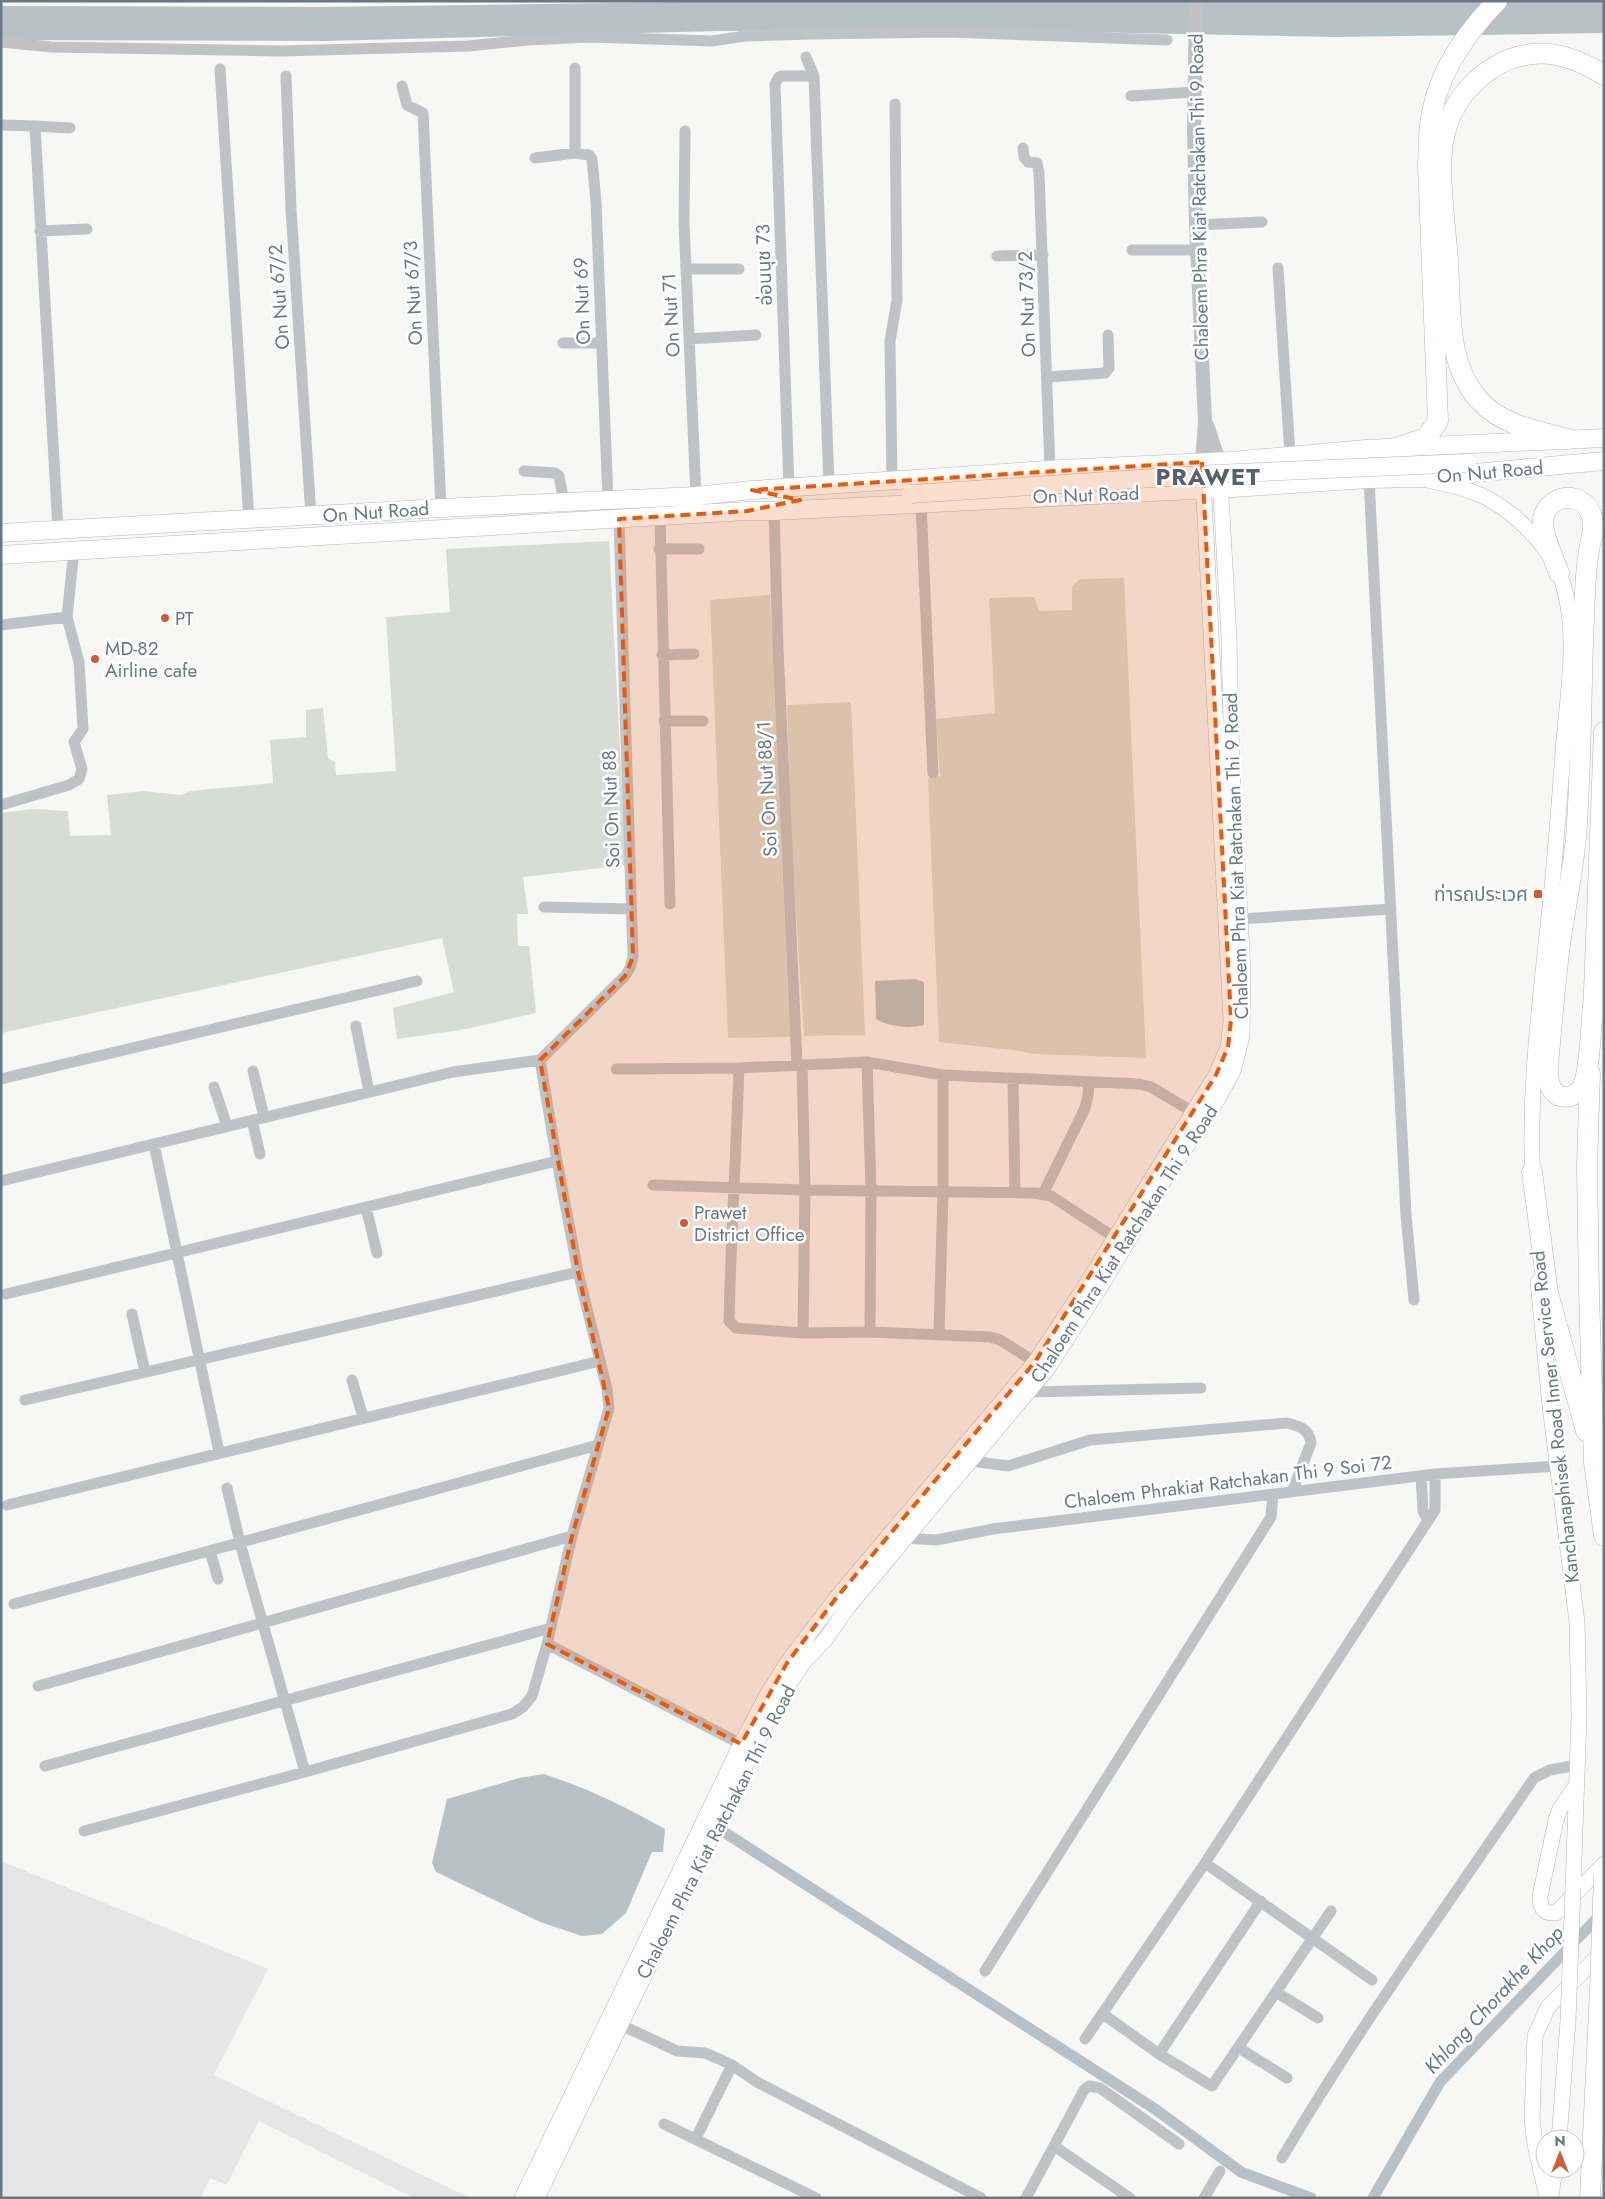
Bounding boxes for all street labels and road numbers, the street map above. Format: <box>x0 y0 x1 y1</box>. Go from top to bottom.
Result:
street label: Chaloem Phra Kiat Ratchakan Thi 9 Road <box>1183 33 1215 361</box>
street label: อ่อนนุช 73 <box>749 224 779 306</box>
street label: On Nut 67/3 <box>397 240 429 346</box>
street label: On Nut 67/2 <box>262 244 296 350</box>
street label: On Nut 73/2 <box>1012 250 1042 358</box>
street label: On Nut 69 <box>567 257 597 345</box>
street label: On Nut 71 <box>655 272 687 358</box>
street label: On Nut Road <box>1436 454 1544 490</box>
street label: On Nut Road <box>1032 480 1140 510</box>
street label: On Nut Road <box>322 495 430 529</box>
street label: Chaloem Phra Kiat Ratchakan Thi 9 Road <box>1217 692 1255 1020</box>
street label: Soi On Nut 88/1 <box>750 720 784 858</box>
street label: Soi On Nut 88 <box>595 750 627 868</box>
street label: Chaloem Phra Kiat Ratchakan Thi 9 Road <box>1024 1100 1224 1388</box>
street label: Kanchanaphisek Road Inner Service Road <box>1524 1250 1586 1584</box>
street label: Chaloem Phrakiat Ratchakan Thi 9 Soi 72 <box>1063 1448 1393 1516</box>
street label: Chaloem Phra Kiat Ratchakan Thi 9 Road <box>630 1680 802 1984</box>

